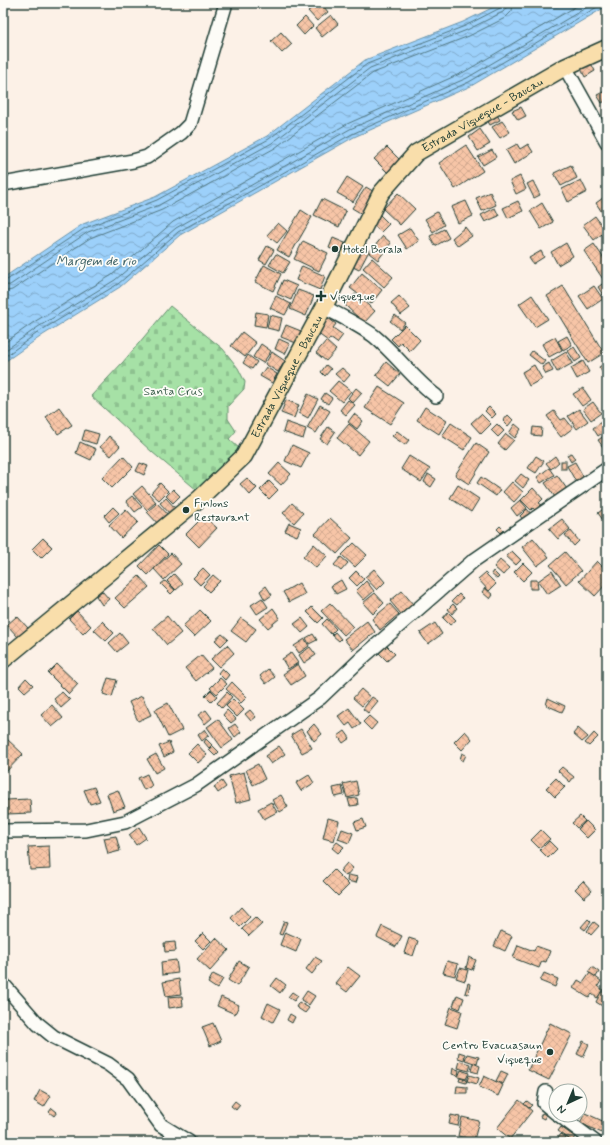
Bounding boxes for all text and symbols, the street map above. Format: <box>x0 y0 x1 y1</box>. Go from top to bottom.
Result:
street label: Estrada Viqueque - Baucau <box>419 74 547 157</box>
place label: Hotel Borala <box>343 242 402 258</box>
marker: Hotel Borala <box>330 244 340 254</box>
water label: Margem de rio <box>56 253 137 271</box>
place label: Viqueque <box>330 289 375 305</box>
marker: Viqueque <box>315 290 327 302</box>
street label: Estrada Viqueque - Baucau <box>248 312 327 441</box>
park label: Santa Crus <box>144 384 203 400</box>
place label: Finlons Restaurant <box>194 496 250 526</box>
marker: Finlons Restaurant <box>181 505 191 515</box>
place label: Centro Evacuasaun Viqueque <box>442 1038 542 1068</box>
marker: Centro Evacuasaun Viqueque <box>545 1047 555 1057</box>
north arrow <box>548 1083 588 1123</box>
text: N <box>554 1102 569 1117</box>

